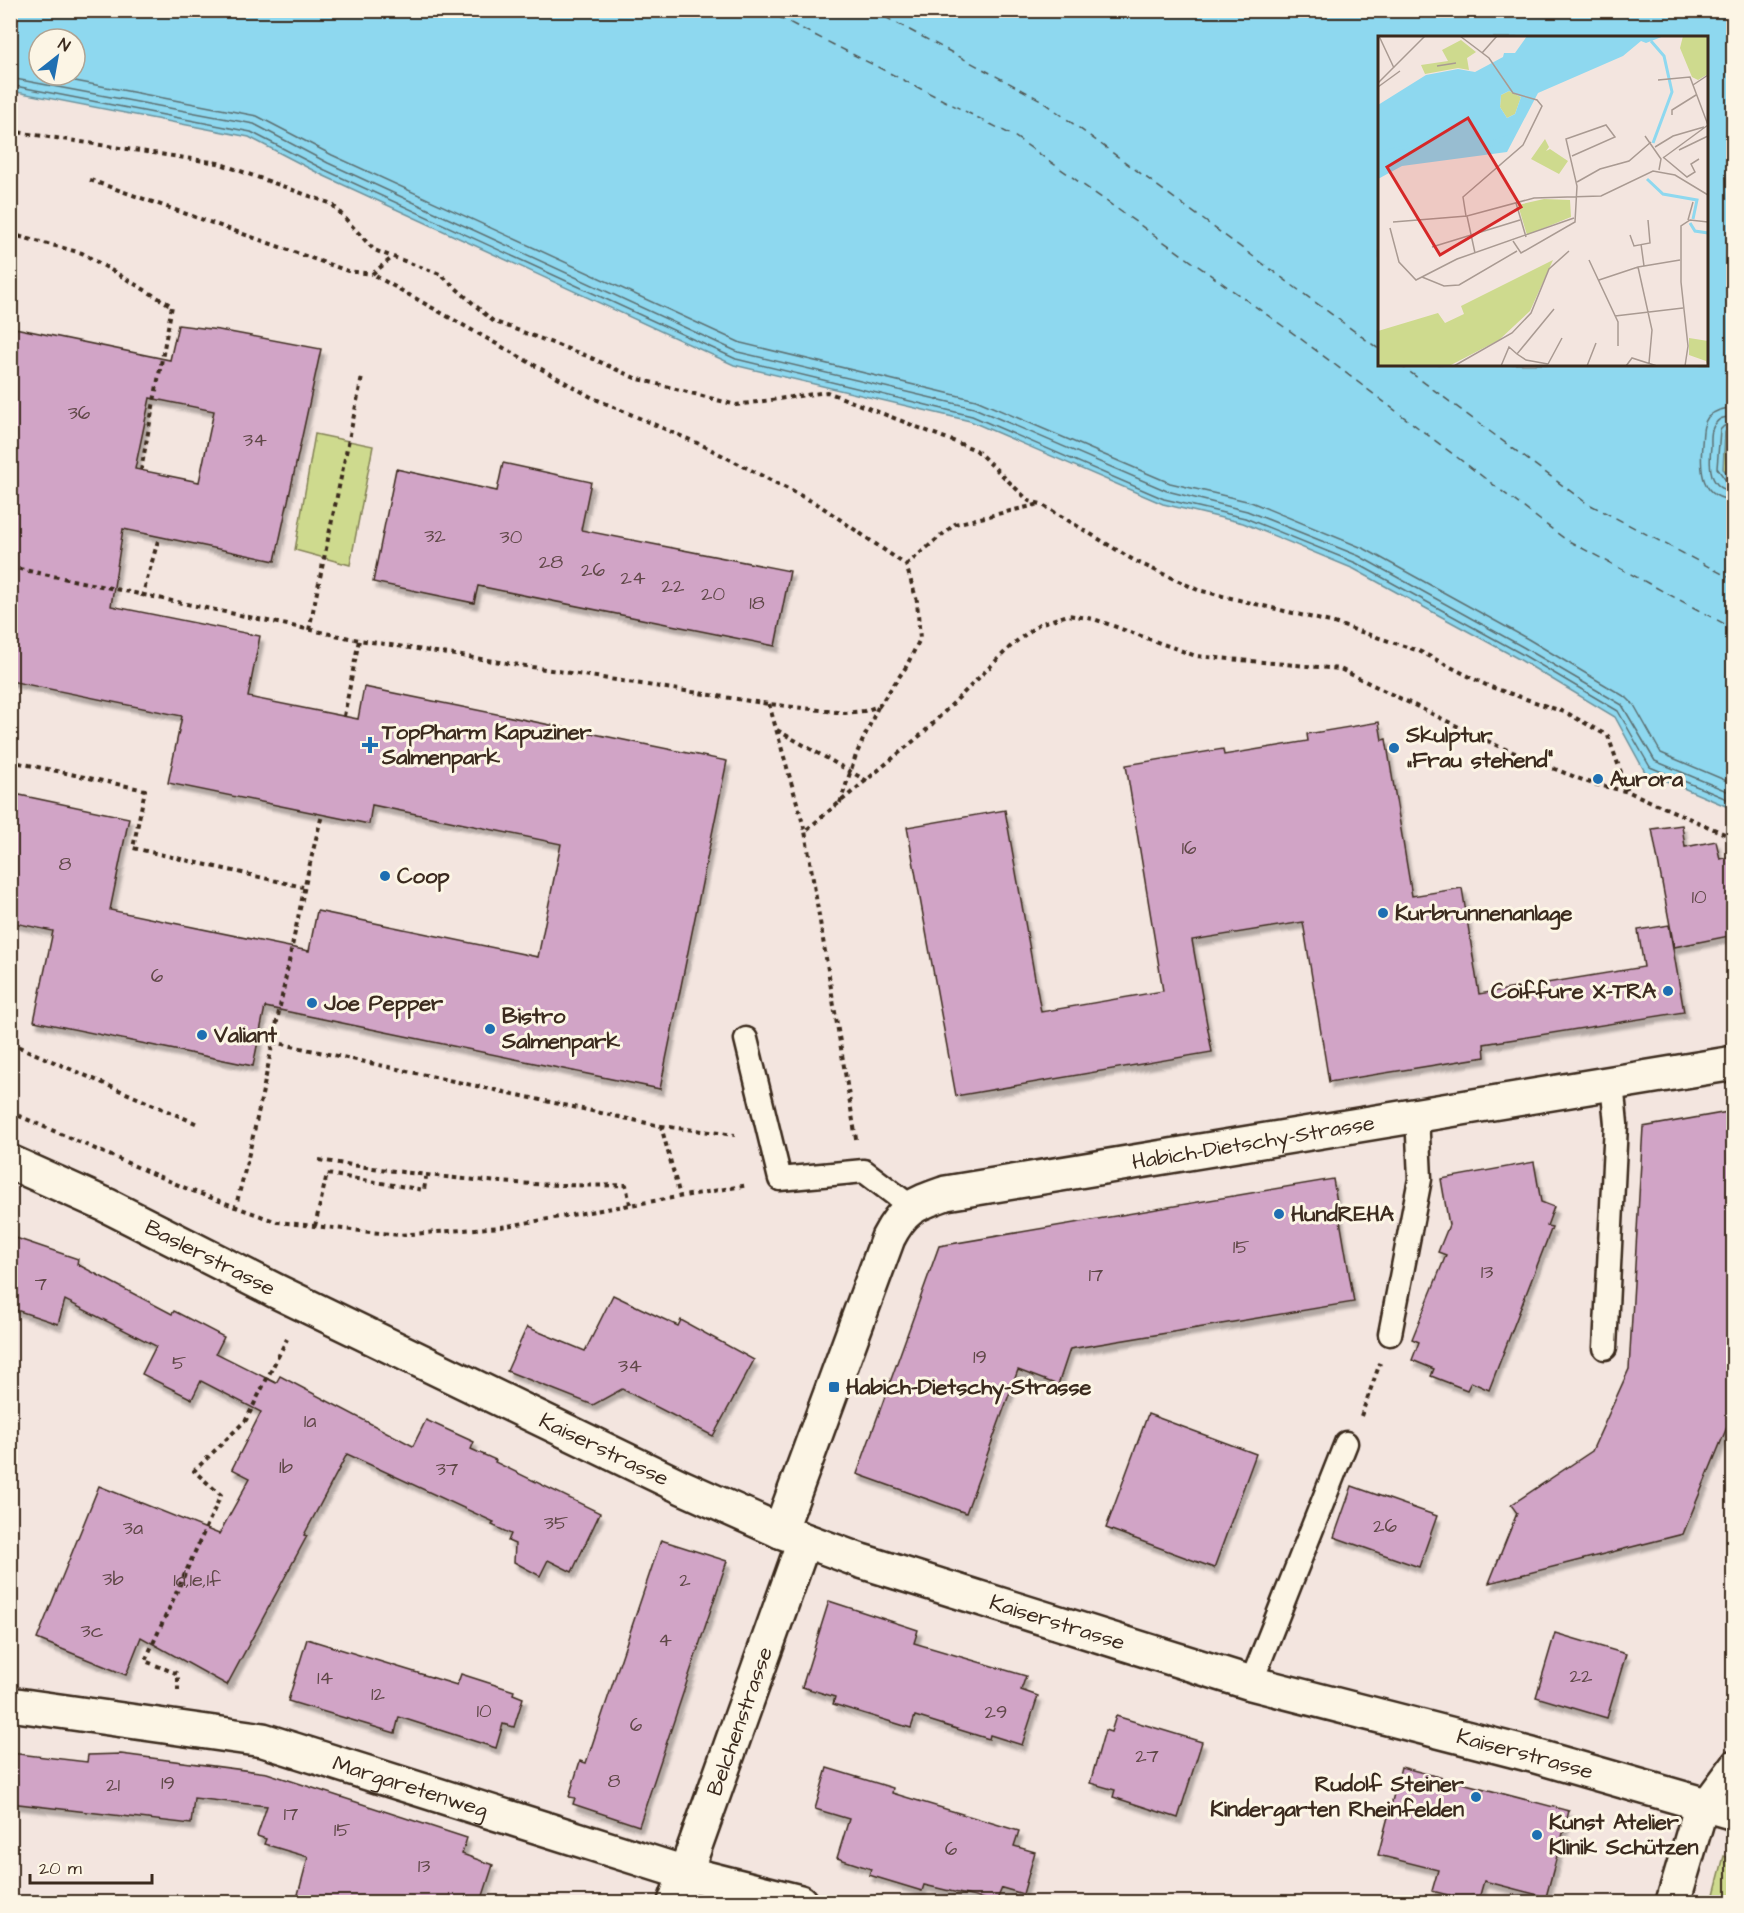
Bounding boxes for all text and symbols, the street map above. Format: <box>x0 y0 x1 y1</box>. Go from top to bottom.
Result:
north arrow <box>27 27 87 87</box>
text: N <box>54 33 74 57</box>
inset map <box>1378 36 1708 366</box>
house number: 36 <box>68 399 91 427</box>
house number: 34 <box>243 426 267 454</box>
house number: 32 <box>424 522 446 550</box>
house number: 30 <box>500 523 523 551</box>
house number: 28 <box>539 548 563 576</box>
house number: 26 <box>581 556 605 584</box>
house number: 24 <box>620 564 646 592</box>
house number: 22 <box>662 572 685 600</box>
house number: 20 <box>701 580 725 608</box>
house number: 18 <box>749 589 765 617</box>
place label: TopPharm Kapuziner Salmenpark <box>381 717 593 773</box>
place label: Skulptur „Frau stehend“ <box>1405 720 1554 776</box>
marker: TopPharm Kapuziner Salmenpark <box>363 738 377 752</box>
marker: Skulptur „Frau stehend“ <box>1387 741 1401 755</box>
place label: Aurora <box>1610 764 1684 795</box>
marker: Aurora <box>1591 772 1605 786</box>
house number: 16 <box>1181 834 1197 862</box>
house number: 8 <box>59 850 72 878</box>
place label: Coop <box>397 861 450 892</box>
marker: Coop <box>378 869 392 883</box>
house number: 10 <box>1691 883 1707 911</box>
place label: Kurbrunnenanlage <box>1395 898 1572 930</box>
marker: Kurbrunnenanlage <box>1376 906 1390 920</box>
house number: 6 <box>151 962 164 990</box>
place label: Coiffure X-TRA <box>1491 976 1657 1007</box>
marker: Coiffure X-TRA <box>1661 984 1675 998</box>
place label: Joe Pepper <box>323 988 444 1019</box>
marker: Joe Pepper <box>305 996 319 1010</box>
place label: Bistro Salmenpark <box>501 1001 620 1057</box>
place label: Valiant <box>213 1020 278 1051</box>
marker: Bistro Salmenpark <box>483 1022 497 1036</box>
marker: Valiant <box>195 1028 209 1042</box>
street label: Habich-Dietschy-Strasse <box>1130 1107 1377 1178</box>
place label: HundREHA <box>1291 1199 1395 1230</box>
marker: HundREHA <box>1272 1207 1286 1221</box>
street label: Baslerstrasse <box>140 1212 281 1304</box>
house number: 15 <box>1233 1233 1249 1261</box>
house number: 13 <box>1481 1258 1493 1286</box>
house number: 17 <box>1089 1261 1103 1289</box>
house number: 7 <box>35 1270 47 1298</box>
house number: 19 <box>973 1343 987 1371</box>
house number: 5 <box>172 1349 186 1377</box>
house number: 34 <box>618 1352 642 1380</box>
place label: Habich-Dietschy-Strasse <box>846 1372 1091 1405</box>
marker: Habich-Dietschy-Strasse <box>827 1380 841 1394</box>
street label: Kaiserstrasse <box>534 1405 674 1494</box>
house number: 1a <box>304 1407 316 1435</box>
house number: 1b <box>279 1453 293 1481</box>
house number: 37 <box>436 1455 458 1483</box>
house number: 35 <box>544 1509 568 1537</box>
house number: 26 <box>1373 1512 1397 1540</box>
house number: 3a <box>123 1514 143 1542</box>
house number: 3b <box>102 1565 124 1593</box>
house number: 1d,1e,1f <box>173 1566 221 1594</box>
house number: 2 <box>679 1566 691 1594</box>
street label: Kaiserstrasse <box>986 1587 1129 1658</box>
house number: 3c <box>81 1617 104 1645</box>
house number: 4 <box>658 1626 672 1654</box>
street label: Belchenstrasse <box>699 1642 780 1800</box>
house number: 22 <box>1570 1662 1593 1690</box>
house number: 14 <box>317 1664 333 1692</box>
house number: 12 <box>371 1680 386 1708</box>
house number: 10 <box>476 1697 492 1725</box>
house number: 29 <box>985 1698 1007 1726</box>
house number: 6 <box>630 1711 643 1739</box>
street label: Kaiserstrasse <box>1453 1721 1597 1787</box>
house number: 27 <box>1135 1742 1159 1770</box>
street label: Margaretenweg <box>329 1747 492 1826</box>
house number: 8 <box>608 1767 621 1795</box>
house number: 19 <box>161 1769 175 1797</box>
place label: Rudolf Steiner Kindergarten Rheinfelden <box>1210 1769 1465 1826</box>
house number: 21 <box>106 1771 120 1799</box>
marker: Rudolf Steiner Kindergarten Rheinfelden <box>1469 1790 1483 1804</box>
house number: 17 <box>284 1800 298 1828</box>
place label: Kunst Atelier Klinik Schützen <box>1549 1807 1699 1863</box>
house number: 15 <box>334 1816 350 1844</box>
marker: Kunst Atelier Klinik Schützen <box>1530 1828 1544 1842</box>
house number: 6 <box>945 1835 958 1863</box>
scale bar <box>30 1847 152 1885</box>
house number: 13 <box>418 1852 430 1880</box>
text: 20 m <box>39 1856 82 1881</box>

